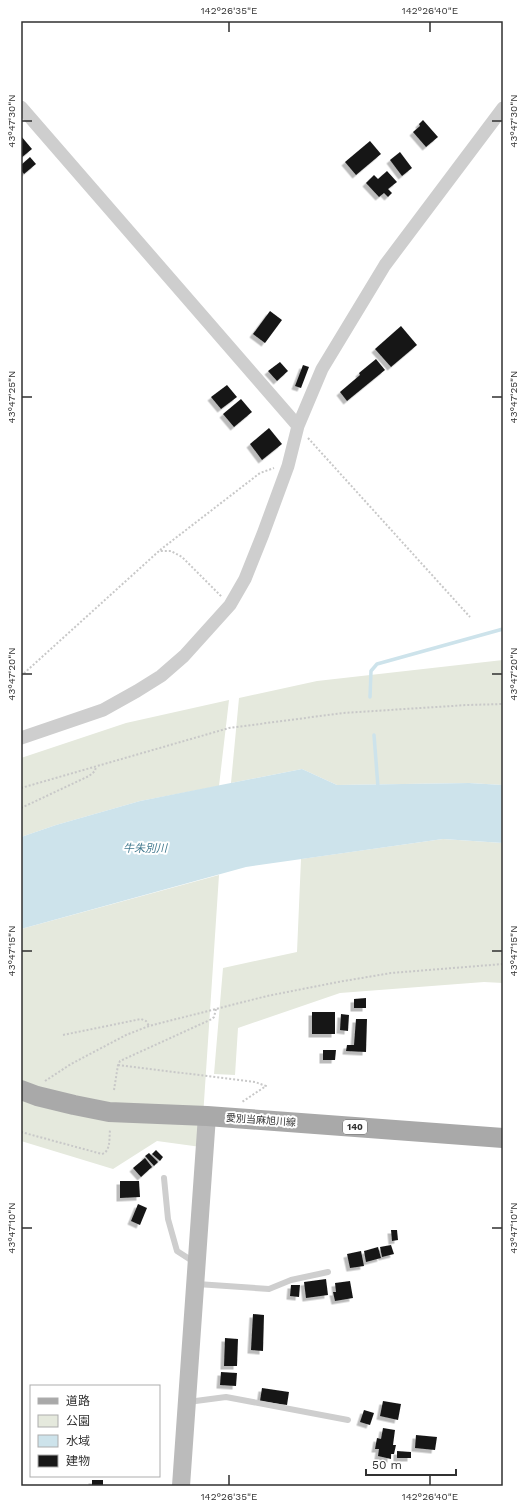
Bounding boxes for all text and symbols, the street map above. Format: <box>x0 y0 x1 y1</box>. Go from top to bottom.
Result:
text: 142°26'35"E <box>201 5 257 16</box>
text: 142°26'40"E <box>402 5 458 16</box>
text: 43°47'30"N <box>6 94 17 148</box>
text: 43°47'30"N <box>508 94 519 148</box>
text: 43°47'25"N <box>6 371 17 423</box>
text: 43°47'25"N <box>508 371 519 423</box>
text: 43°47'20"N <box>6 647 17 701</box>
text: 43°47'20"N <box>508 647 519 701</box>
water label: 牛朱別川 <box>123 842 168 855</box>
text: 43°47'15"N <box>6 926 17 976</box>
text: 43°47'15"N <box>508 926 519 976</box>
street label: 愛別当麻旭川線 <box>226 1112 296 1128</box>
road number: 140 <box>343 1120 367 1134</box>
text: 43°47'10"N <box>6 1202 17 1254</box>
text: 43°47'10"N <box>508 1202 519 1254</box>
legend <box>30 1385 160 1477</box>
text: 道路 <box>66 1394 90 1408</box>
text: 公園 <box>66 1414 90 1428</box>
text: 水域 <box>66 1434 90 1448</box>
scale bar <box>366 1451 456 1477</box>
text: 建物 <box>66 1454 90 1468</box>
text: 50 m <box>372 1458 402 1472</box>
text: 142°26'35"E <box>201 1491 257 1502</box>
text: 142°26'40"E <box>402 1491 458 1502</box>

